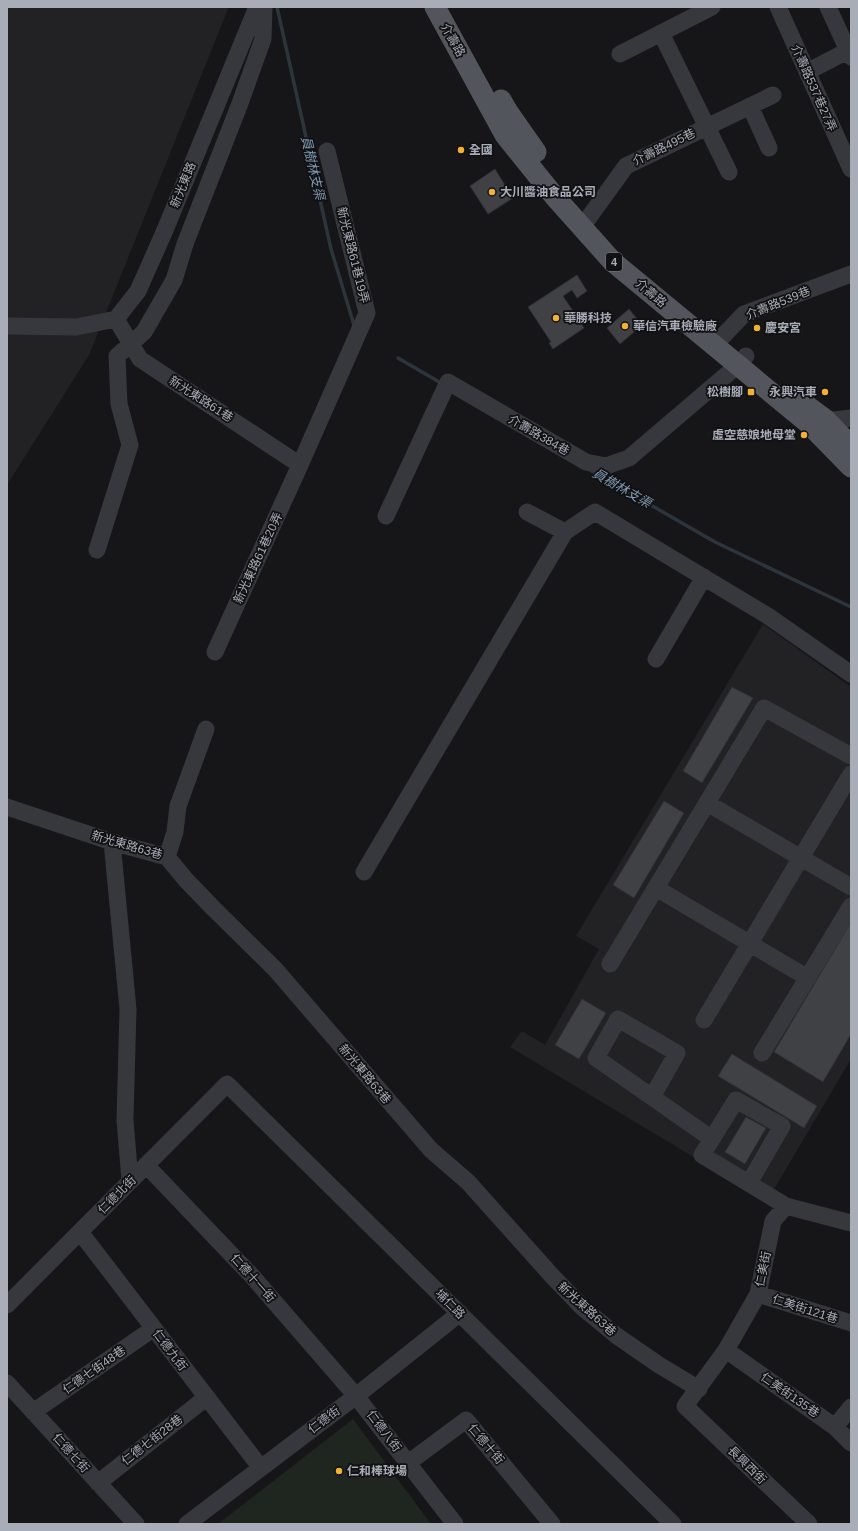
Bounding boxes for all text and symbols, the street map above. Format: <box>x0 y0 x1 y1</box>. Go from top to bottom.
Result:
street label: 介壽路 <box>438 21 468 59</box>
street label: 介壽路537巷27弄 <box>789 43 839 133</box>
street label: 介壽路495巷 <box>630 126 698 168</box>
water label: 員樹林支渠 <box>298 135 328 203</box>
place label: 全國 <box>469 143 493 157</box>
marker: 全國 <box>456 145 466 155</box>
street label: 新光東路 <box>168 160 198 210</box>
place label: 大川醬油食品公司 <box>500 185 596 199</box>
marker: 大川醬油食品公司 <box>487 187 497 197</box>
street label: 新光東路61巷19弄 <box>334 205 372 305</box>
road number: 4 <box>606 253 622 271</box>
street label: 介壽路 <box>633 276 669 310</box>
street label: 介壽路539巷 <box>744 284 812 322</box>
place label: 華勝科技 <box>564 311 612 325</box>
marker: 華勝科技 <box>551 313 561 323</box>
place label: 華信汽車檢驗廠 <box>633 319 717 333</box>
marker: 華信汽車檢驗廠 <box>620 321 630 331</box>
place label: 慶安宮 <box>765 321 801 335</box>
marker: 慶安宮 <box>752 323 762 333</box>
street label: 新光東路61巷 <box>166 373 236 425</box>
place label: 松樹腳 <box>707 385 743 399</box>
place label: 永興汽車 <box>769 385 817 399</box>
marker: 松樹腳 <box>746 387 756 397</box>
marker: 永興汽車 <box>820 387 830 397</box>
street label: 介壽路384巷 <box>506 412 572 458</box>
place label: 虛空慈娘地母堂 <box>712 428 796 442</box>
marker: 虛空慈娘地母堂 <box>799 430 809 440</box>
water label: 員樹林支渠 <box>590 465 656 512</box>
street label: 新光東路61巷20弄 <box>231 510 285 606</box>
street label: 新光東路63巷 <box>90 828 164 862</box>
street label: 新光東路63巷 <box>336 1041 394 1107</box>
street label: 仁德北街 <box>95 1173 139 1217</box>
street label: 仁美街 <box>752 1250 774 1288</box>
street label: 仁德十一街 <box>228 1251 278 1305</box>
street label: 新光東路63巷 <box>555 1279 619 1339</box>
street label: 埔仁路 <box>432 1286 468 1322</box>
street label: 仁美街121巷 <box>770 1292 840 1326</box>
street label: 仁德九街 <box>150 1327 190 1373</box>
street label: 仁德七街48巷 <box>60 1343 128 1397</box>
street label: 仁美街135巷 <box>758 1370 822 1420</box>
street label: 仁德街 <box>305 1404 343 1436</box>
street label: 仁德八街 <box>364 1408 404 1454</box>
street label: 仁德七街28巷 <box>119 1412 185 1468</box>
street label: 仁德十街 <box>465 1421 507 1467</box>
street label: 仁德七街 <box>50 1430 92 1476</box>
street label: 長興西街 <box>725 1443 769 1487</box>
place label: 仁和棒球場 <box>347 1464 407 1478</box>
marker: 仁和棒球場 <box>334 1466 344 1476</box>

